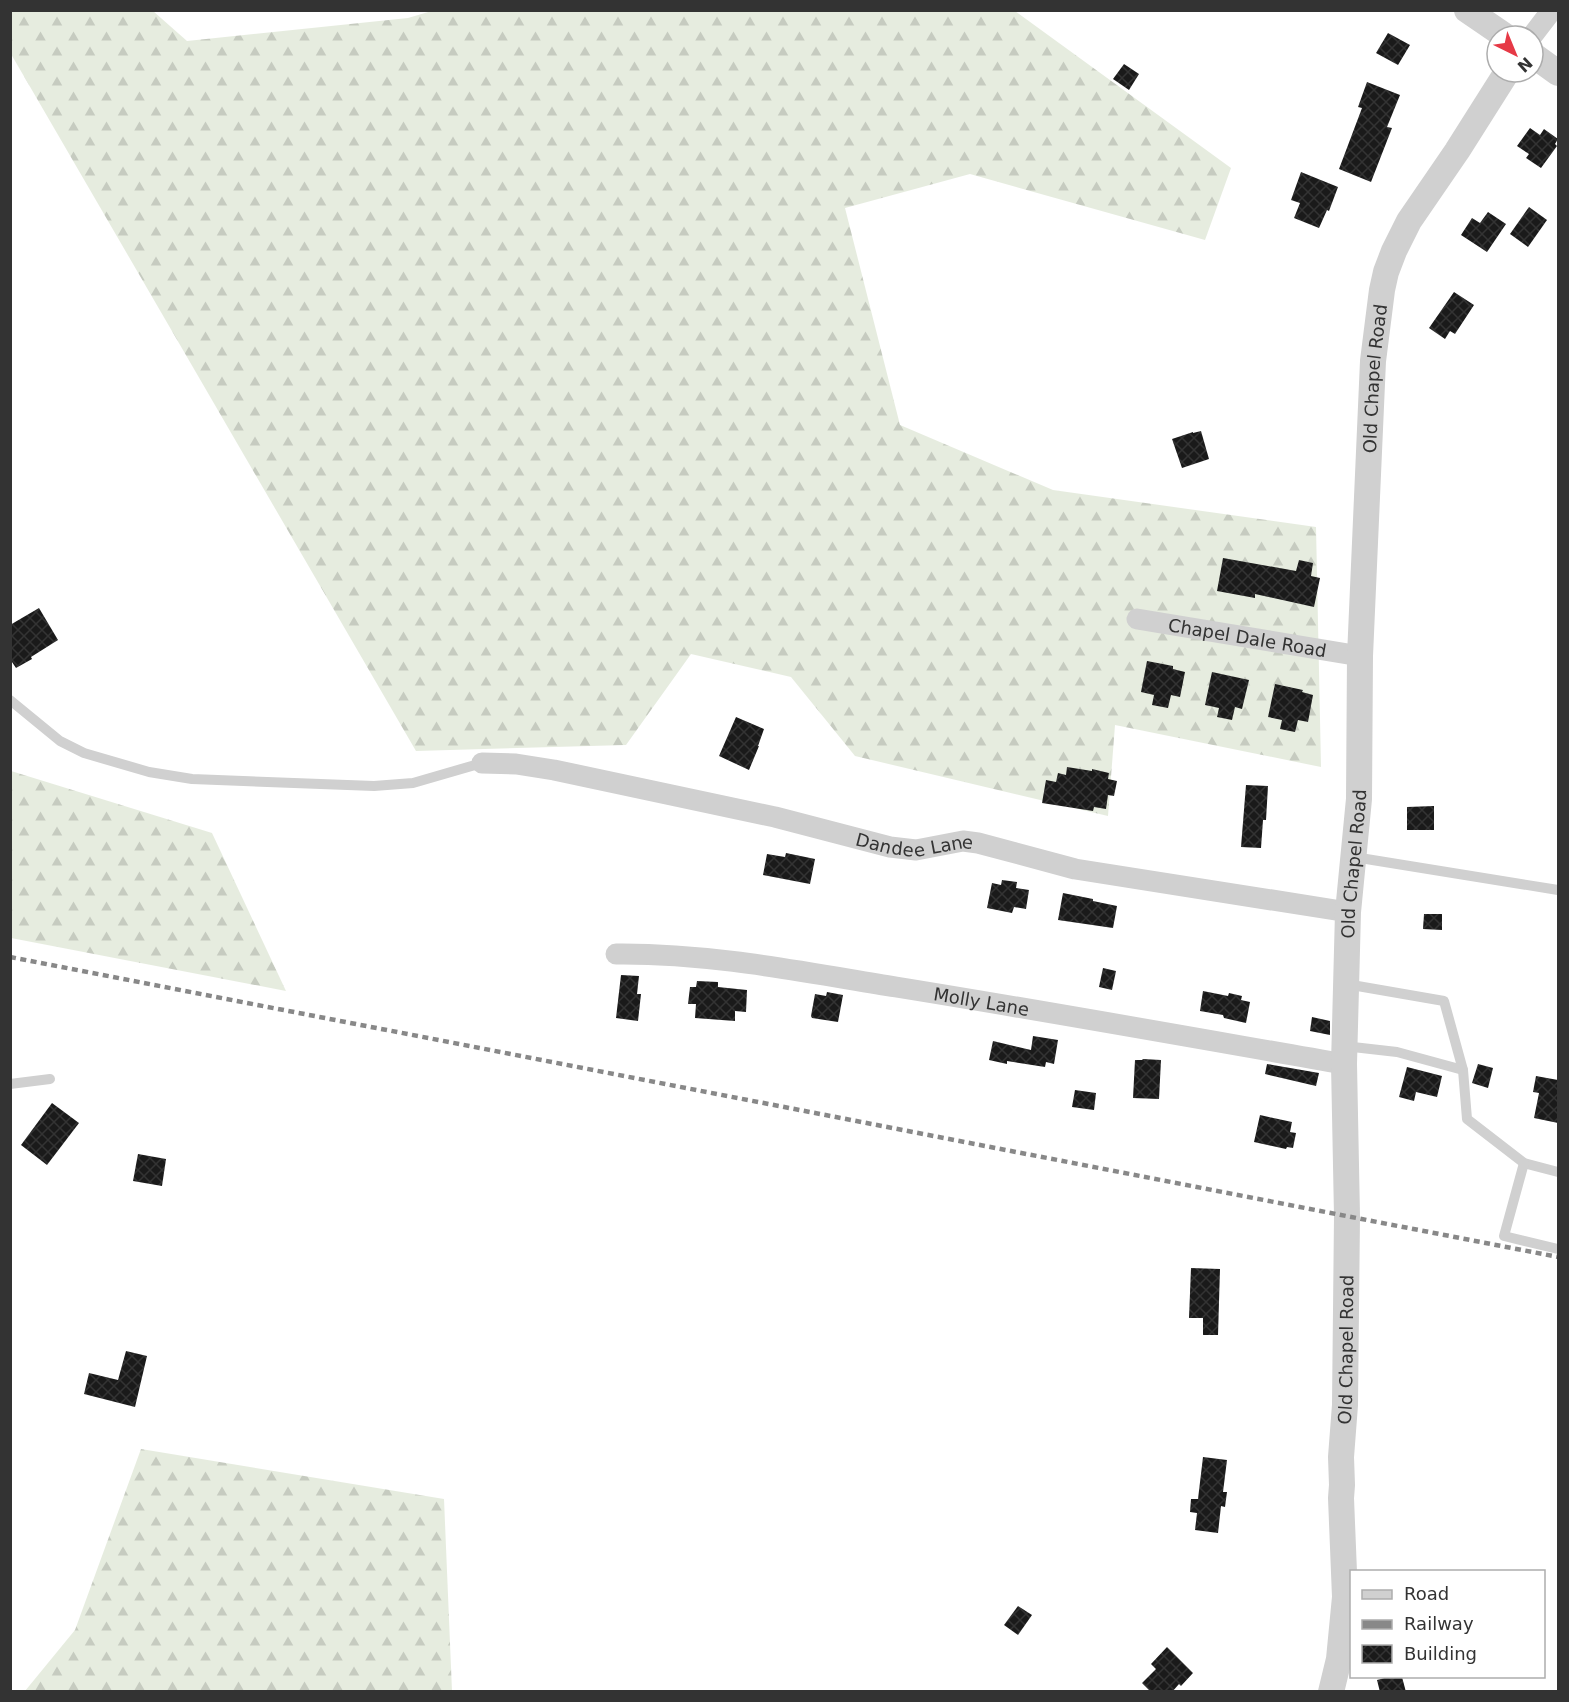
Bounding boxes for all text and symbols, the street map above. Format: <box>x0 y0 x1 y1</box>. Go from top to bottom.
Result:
north arrow <box>1485 24 1545 84</box>
text: N <box>1514 53 1536 76</box>
street label: Old Chapel Road <box>1358 303 1391 454</box>
street label: Chapel Dale Road <box>1167 614 1328 661</box>
street label: Old Chapel Road <box>1337 789 1370 939</box>
street label: Dandee Lane <box>854 828 975 861</box>
street label: Molly Lane <box>932 983 1031 1019</box>
street label: Old Chapel Road <box>1333 1275 1357 1425</box>
legend <box>1350 1570 1545 1678</box>
text: Road <box>1404 1583 1449 1604</box>
text: Railway <box>1404 1613 1474 1634</box>
text: Building <box>1404 1643 1477 1664</box>

